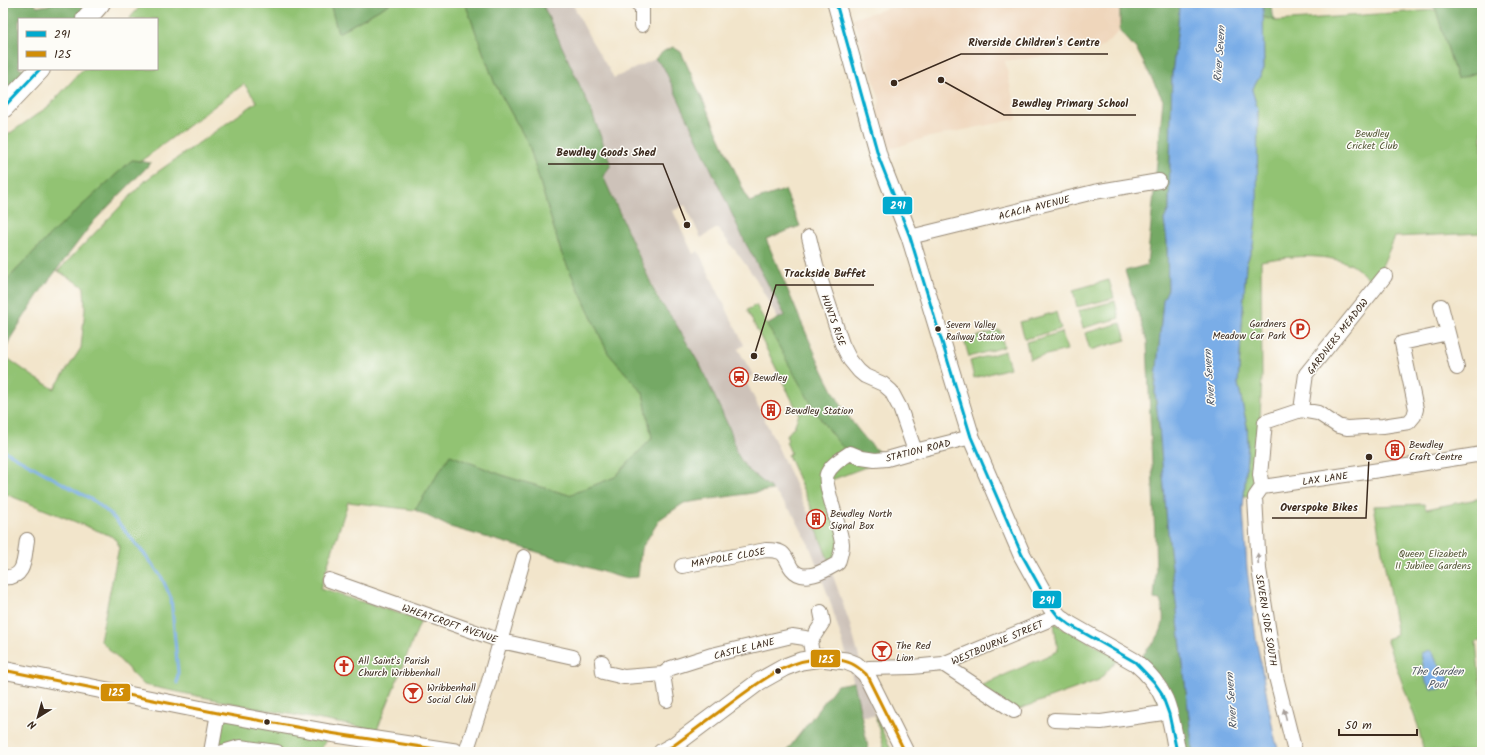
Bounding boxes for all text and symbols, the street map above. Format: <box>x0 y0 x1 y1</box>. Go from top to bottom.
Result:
legend <box>18 18 158 70</box>
water label: River Severn <box>1209 24 1231 83</box>
text: 291 <box>54 25 71 44</box>
callout: Riverside Children's Centre <box>961 31 1108 54</box>
text: Riverside Children's Centre <box>968 34 1100 52</box>
text: 125 <box>54 45 73 64</box>
callout: Bewdley Primary School <box>1004 92 1136 115</box>
text: Bewdley Primary School <box>1012 95 1128 113</box>
park label: Bewdley Cricket Club <box>1346 126 1399 154</box>
callout: Bewdley Goods Shed <box>548 141 663 164</box>
text: Bewdley Goods Shed <box>556 144 657 162</box>
street label: ACACIA AVENUE <box>997 191 1073 225</box>
line badge: 291 <box>882 196 913 215</box>
text: 291 <box>890 197 906 215</box>
callout: Trackside Buffet <box>776 262 874 285</box>
text: Trackside Buffet <box>784 265 867 283</box>
street label: HUNTS RISE <box>816 292 850 350</box>
street label: GARDNERS MEADOW <box>1303 295 1373 378</box>
place label: Gardners Meadow Car Park <box>1213 316 1287 344</box>
place label: Severn Valley Railway Station <box>946 318 1005 345</box>
parking icon: Gardners Meadow Car Park <box>1289 318 1311 340</box>
marker: Severn Valley Railway Station <box>933 324 943 334</box>
water label: River Severn <box>1199 348 1221 407</box>
station icon: Bewdley <box>728 366 750 388</box>
place label: Bewdley <box>753 370 788 386</box>
building icon: Bewdley Station <box>760 399 782 421</box>
place label: Bewdley Station <box>785 403 853 419</box>
street label: STATION ROAD <box>884 435 953 467</box>
place label: Bewdley Craft Centre <box>1409 437 1463 465</box>
building icon: Bewdley Craft Centre <box>1384 439 1406 461</box>
street label: LAX LANE <box>1301 468 1350 490</box>
callout: Overspoke Bikes <box>1272 495 1366 518</box>
text: Overspoke Bikes <box>1280 499 1359 517</box>
place label: Bewdley North Signal Box <box>830 506 892 534</box>
building icon: Bewdley North Signal Box <box>805 508 827 530</box>
street label: MAYPOLE CLOSE <box>690 543 768 572</box>
park label: Queen Elizabeth II Jubilee Gardens <box>1395 546 1472 574</box>
one-way arrow <box>1255 552 1261 565</box>
street label: SEVERN SIDE SOUTH <box>1251 573 1281 668</box>
line badge: 291 <box>1032 590 1062 609</box>
text: 291 <box>1039 592 1055 610</box>
street label: WHEATCROFT AVENUE <box>400 600 501 648</box>
street label: WESTBOURNE STREET <box>949 616 1048 670</box>
street label: CASTLE LANE <box>712 633 777 664</box>
place label: The Red Lion <box>896 638 932 666</box>
bar icon: The Red Lion <box>871 640 893 662</box>
line badge: 125 <box>810 649 841 668</box>
text: 125 <box>818 651 835 669</box>
place label: All Saint's Parish Church Wribbenhall <box>358 653 441 681</box>
church icon: All Saint's Parish Church Wribbenhall <box>333 655 355 677</box>
water label: The Garden Pool <box>1411 663 1465 694</box>
unlabelled marker <box>773 666 783 676</box>
water label: River Severn <box>1221 671 1243 730</box>
place label: Wribbenhall Social Club <box>427 680 476 708</box>
bar icon: Wribbenhall Social Club <box>402 682 424 704</box>
line badge: 125 <box>100 683 131 702</box>
text: 125 <box>108 684 125 702</box>
north arrow <box>18 697 58 737</box>
one-way arrow <box>1282 708 1288 720</box>
scale bar <box>1339 711 1417 737</box>
text: N <box>24 715 41 733</box>
text: 50 m <box>1345 716 1372 735</box>
unlabelled marker <box>262 717 272 727</box>

